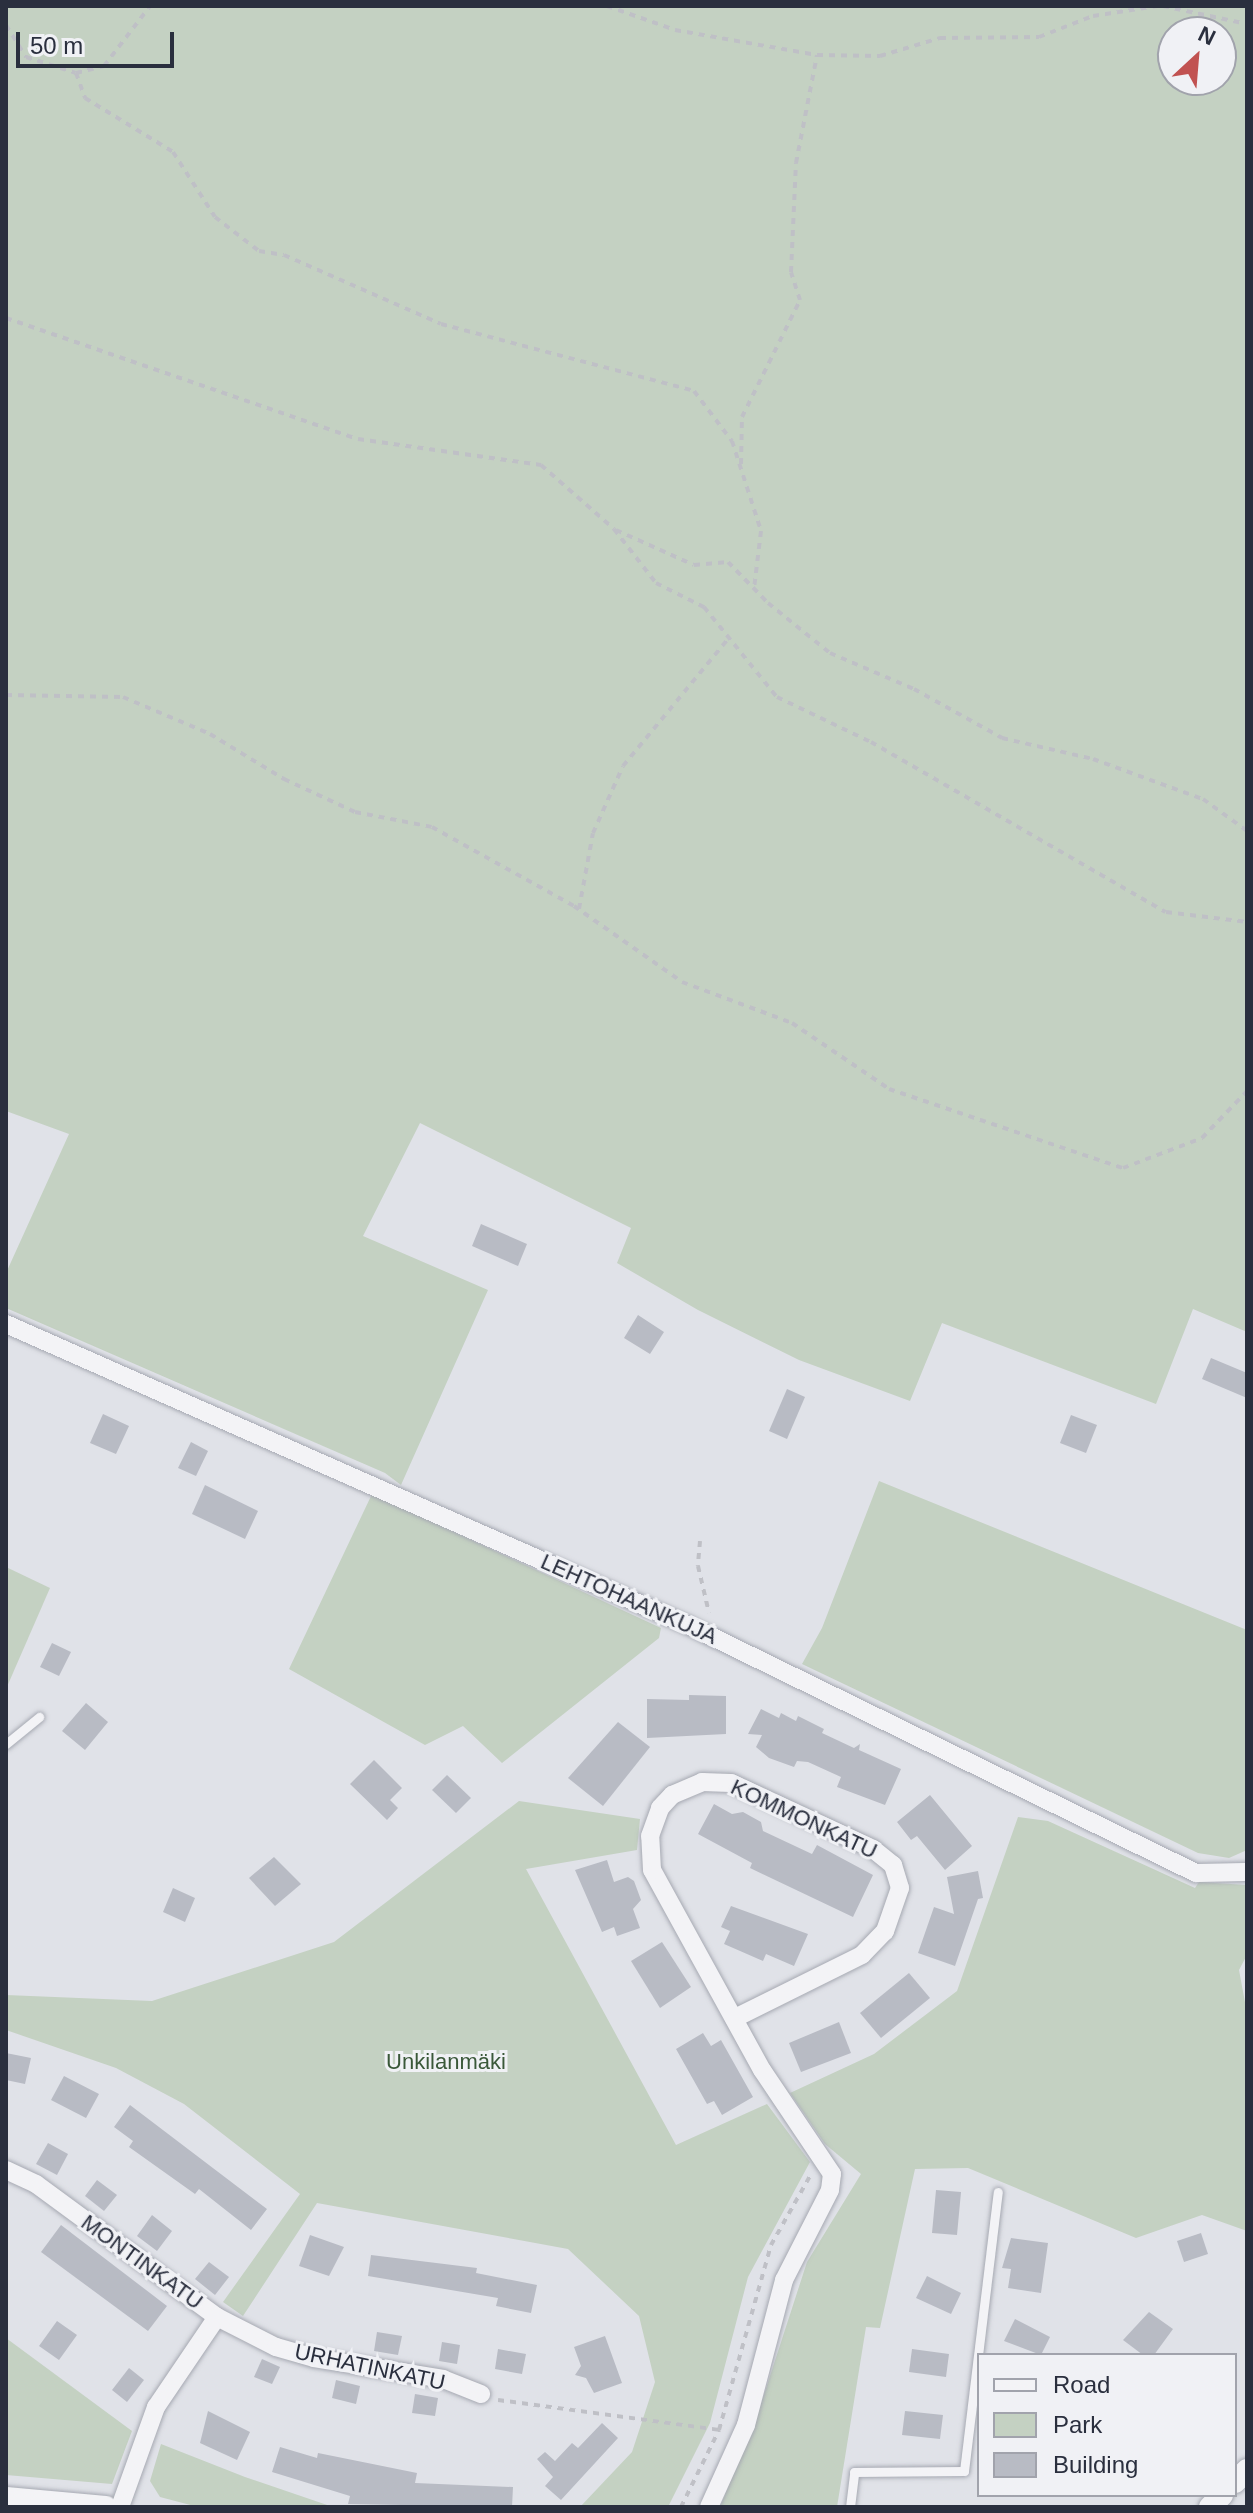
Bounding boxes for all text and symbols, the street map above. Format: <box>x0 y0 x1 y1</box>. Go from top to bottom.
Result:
scale bar <box>20 16 178 66</box>
north arrow <box>1157 16 1237 96</box>
text: N <box>1194 21 1219 50</box>
text: 50 m <box>30 32 83 59</box>
street label: LEHTOHAANKUJA <box>537 1548 721 1650</box>
street label: KOMMONKATU <box>727 1774 881 1864</box>
park label: Unkilanmäki <box>386 2049 506 2075</box>
street label: MONTINKATU <box>76 2209 208 2315</box>
street label: URHATINKATU <box>292 2338 448 2396</box>
legend <box>977 2353 1237 2497</box>
text: Road <box>1053 2371 1110 2398</box>
text: Park <box>1053 2411 1102 2438</box>
text: Building <box>1053 2451 1138 2478</box>

